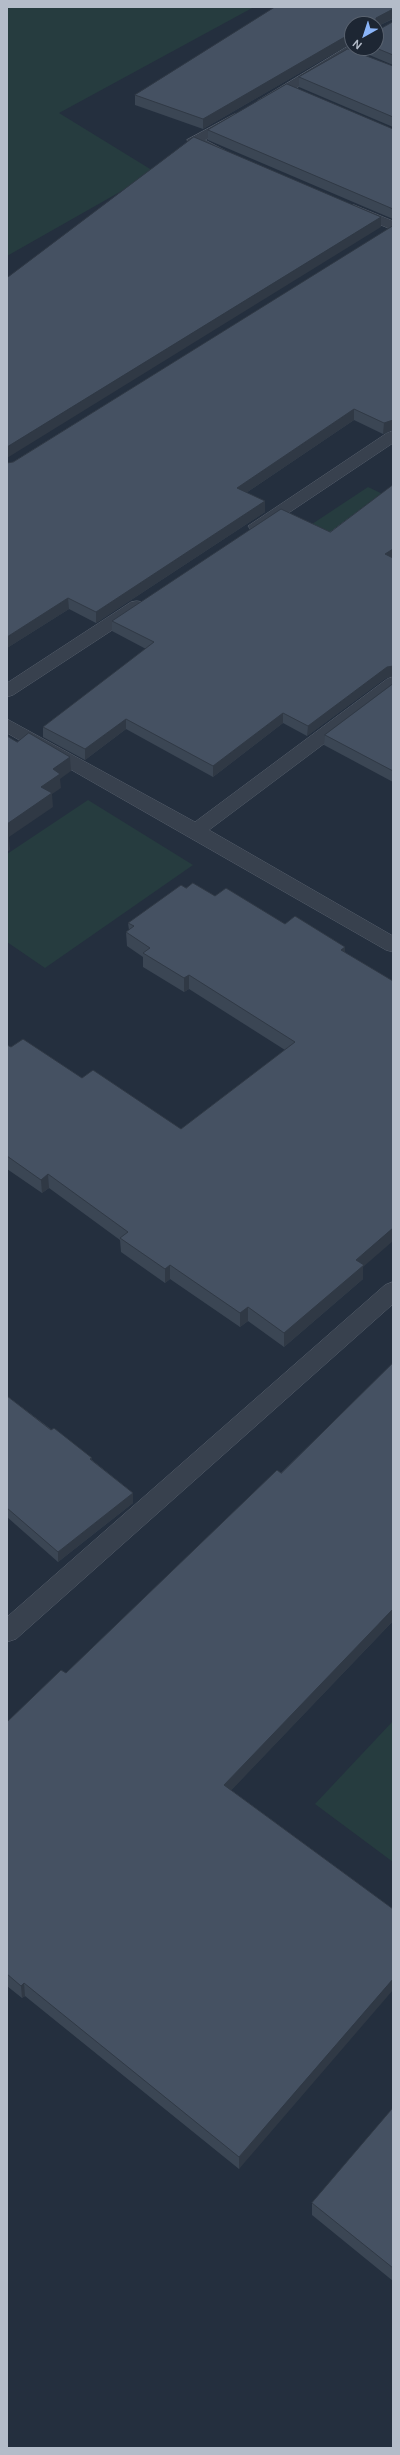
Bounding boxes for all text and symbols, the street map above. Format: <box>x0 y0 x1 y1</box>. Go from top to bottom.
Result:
north arrow <box>344 16 384 56</box>
text: N <box>350 37 365 53</box>

